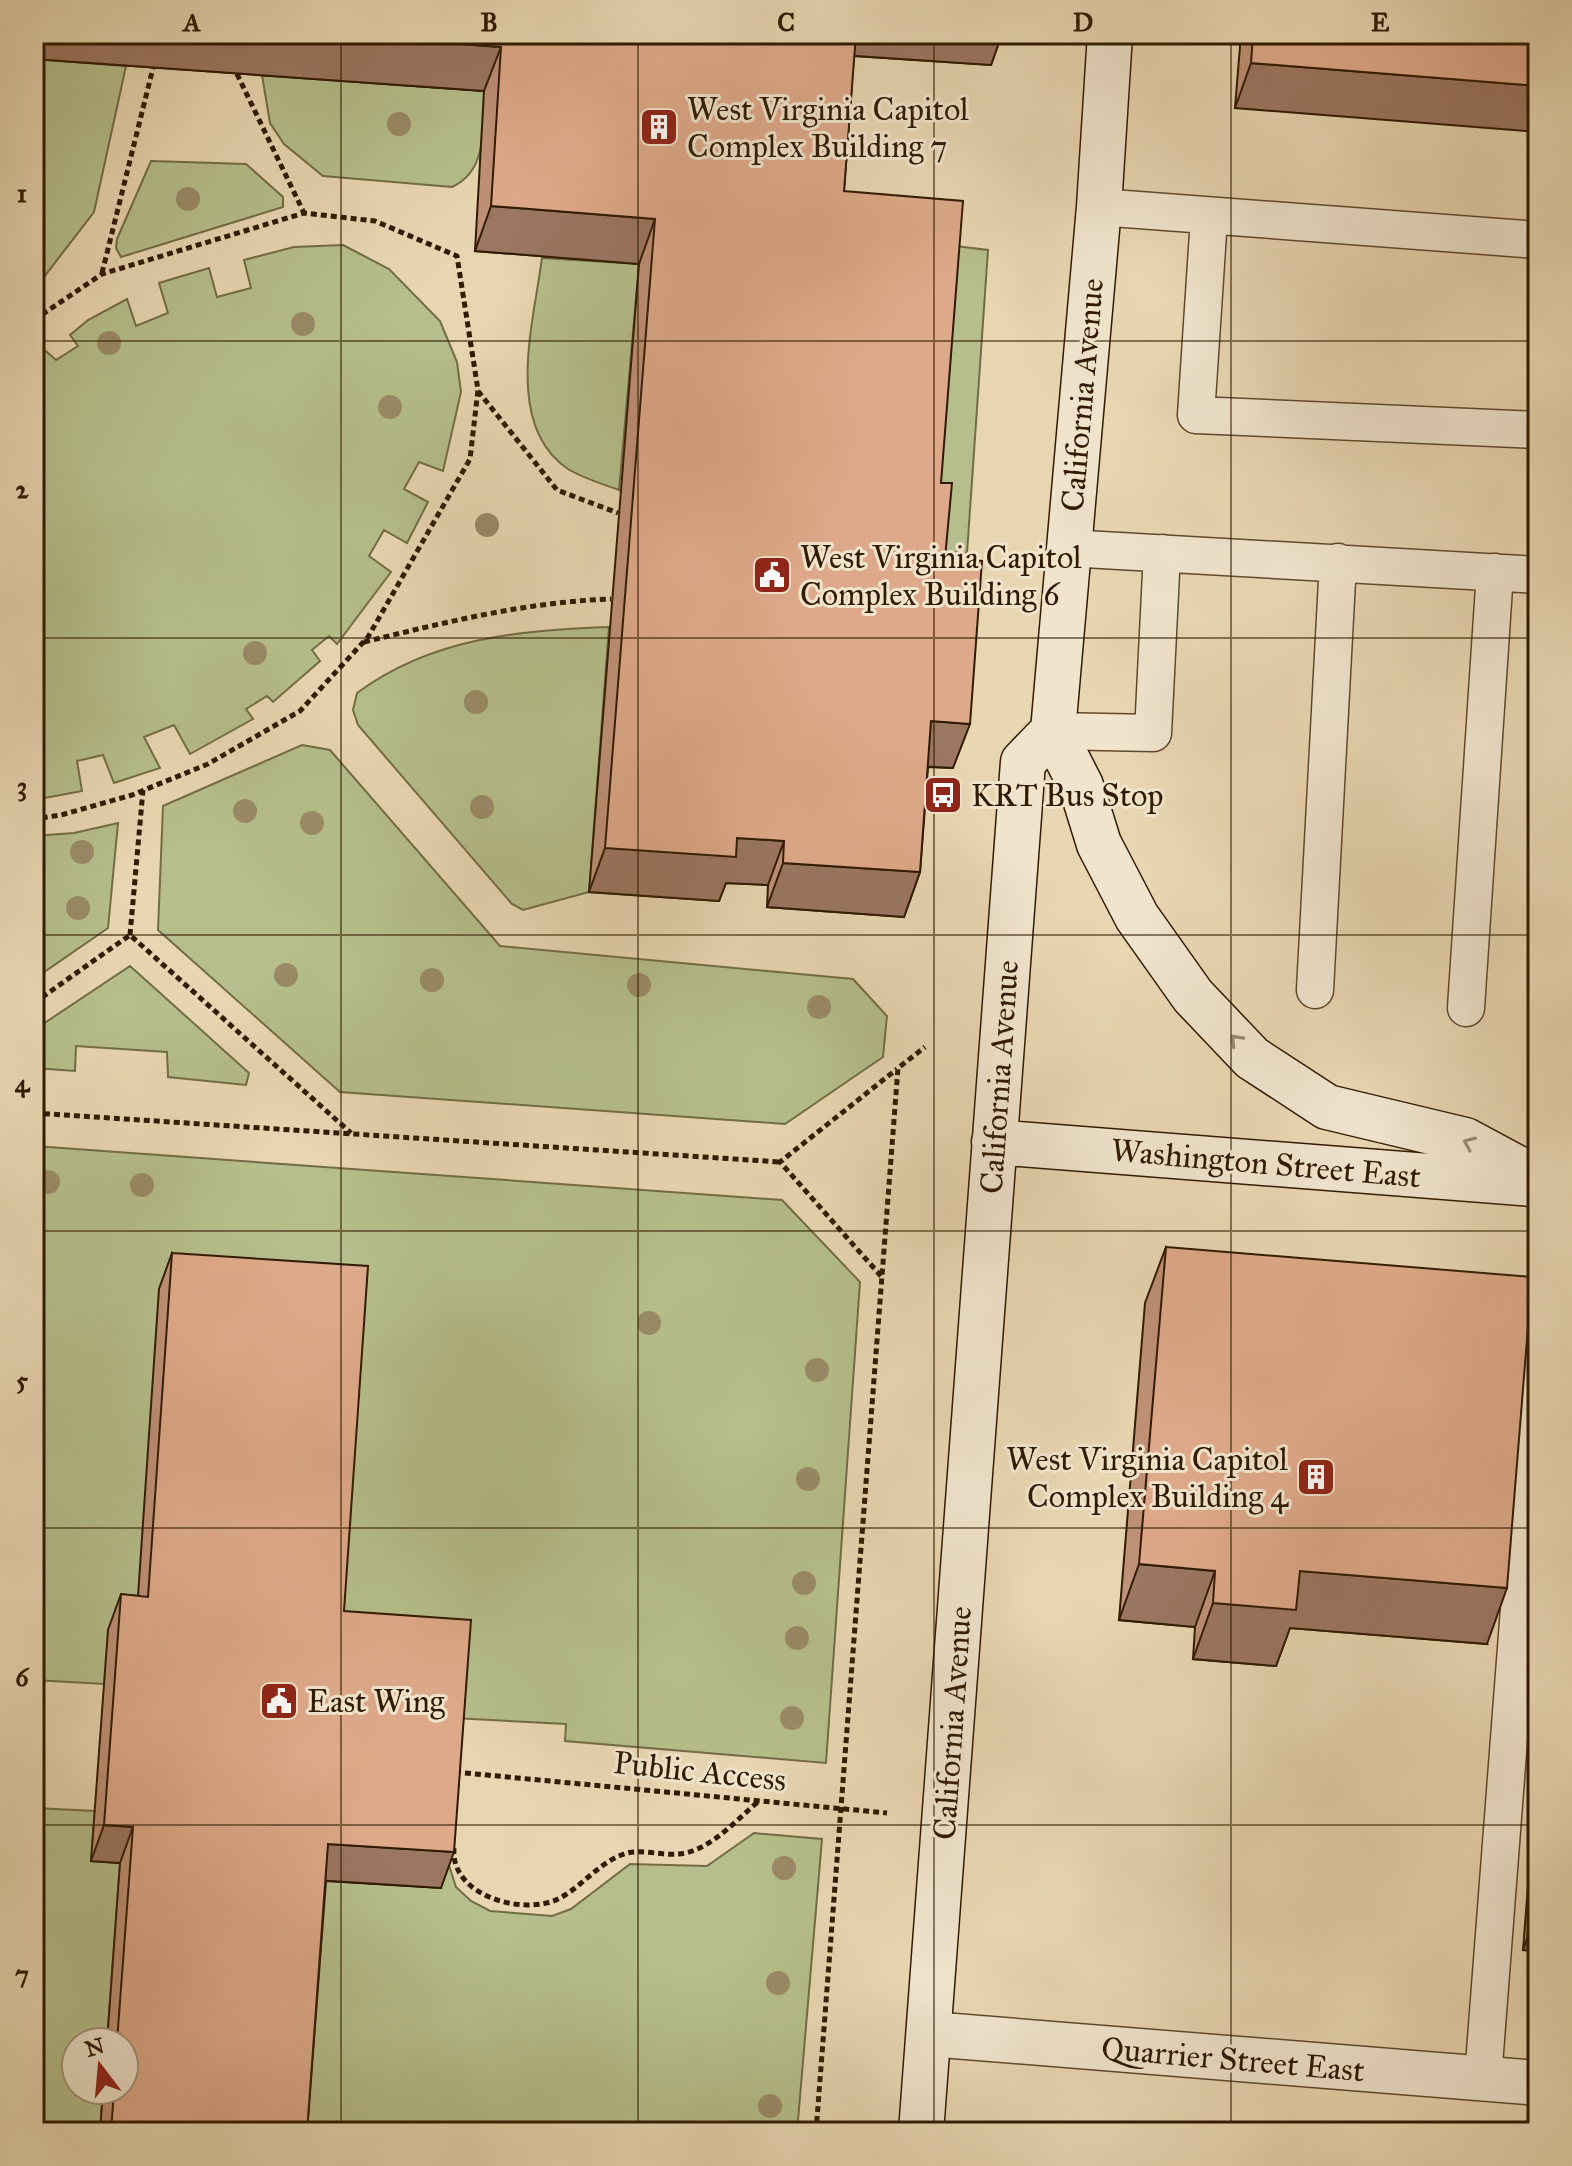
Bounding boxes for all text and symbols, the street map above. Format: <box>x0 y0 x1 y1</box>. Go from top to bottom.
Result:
text: A <box>181 6 201 38</box>
text: B <box>480 6 498 38</box>
text: C <box>777 6 795 38</box>
text: D <box>1073 6 1093 38</box>
text: E <box>1371 6 1390 38</box>
place label: West Virginia Capitol Complex Building 7 <box>687 90 969 166</box>
building icon: West Virginia Capitol Complex Building 7 <box>638 106 680 148</box>
text: 1 <box>17 177 27 209</box>
street label: California Avenue <box>1053 277 1112 513</box>
text: 2 <box>16 473 30 505</box>
place label: West Virginia Capitol Complex Building 6 <box>800 538 1082 614</box>
public building icon: West Virginia Capitol Complex Building 6 <box>751 554 793 596</box>
text: 3 <box>17 770 27 802</box>
bus stop icon: KRT Bus Stop <box>922 774 964 816</box>
place label: KRT Bus Stop <box>971 776 1163 815</box>
street label: California Avenue <box>972 959 1027 1195</box>
one-way arrow <box>1231 1035 1245 1050</box>
text: 4 <box>15 1067 31 1099</box>
street label: Washington Street East <box>1110 1131 1422 1196</box>
one-way arrow <box>1462 1137 1477 1153</box>
text: 5 <box>16 1364 29 1396</box>
place label: West Virginia Capitol Complex Building 4 <box>1006 1440 1289 1516</box>
building icon: West Virginia Capitol Complex Building 4 <box>1295 1456 1337 1498</box>
street label: California Avenue <box>925 1605 980 1841</box>
text: 6 <box>15 1661 30 1693</box>
public building icon: East Wing <box>258 1680 300 1722</box>
place label: East Wing <box>307 1682 446 1721</box>
street label: Public Access <box>612 1743 788 1800</box>
text: 7 <box>15 1958 29 1990</box>
north arrow <box>60 2026 140 2106</box>
street label: Quarrier Street East <box>1100 2029 1366 2090</box>
text: N <box>82 2032 108 2063</box>

